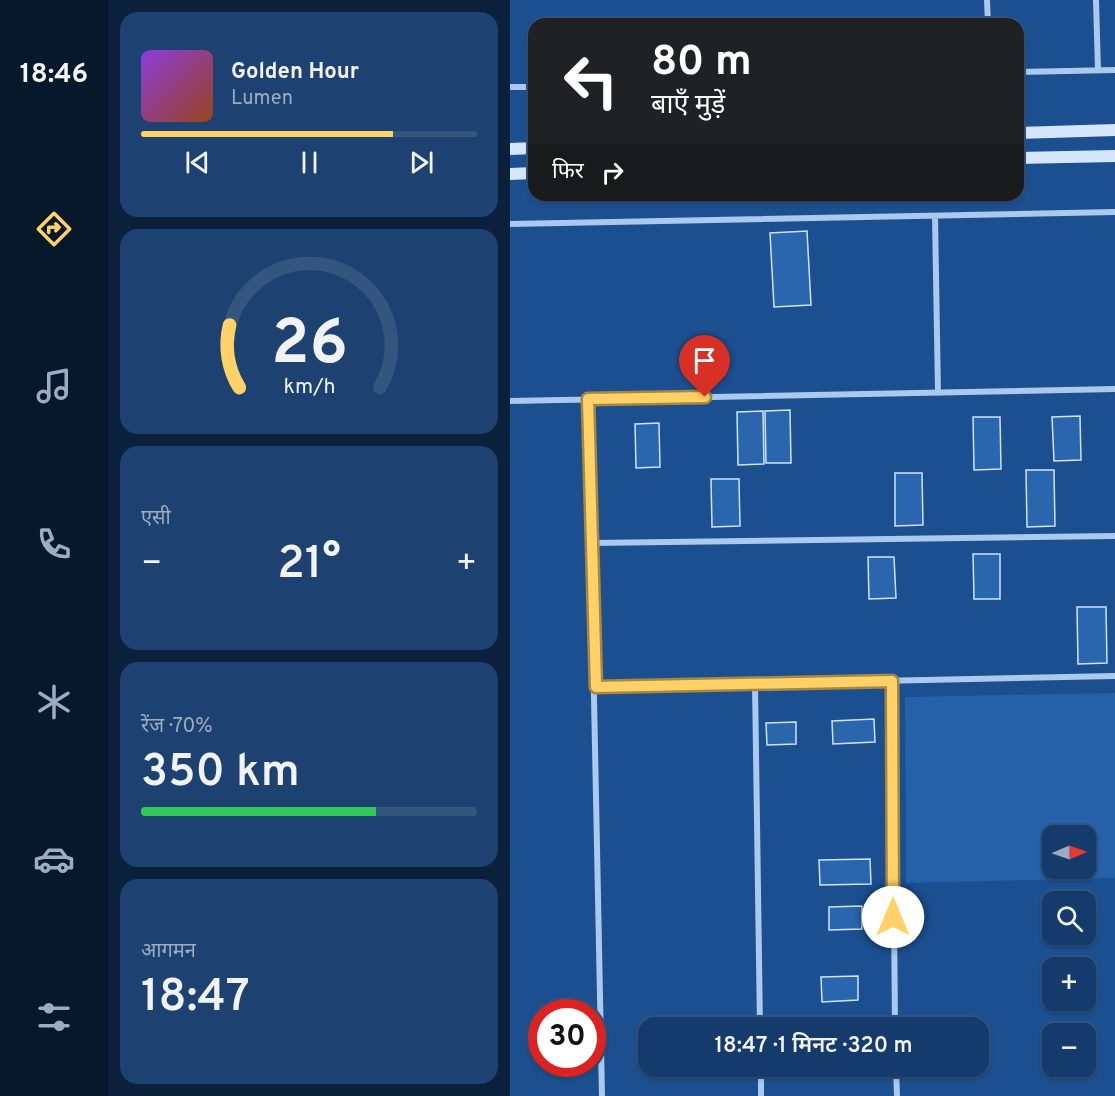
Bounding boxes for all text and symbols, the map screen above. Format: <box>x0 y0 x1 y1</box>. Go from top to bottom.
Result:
text: 80 m <box>651 37 752 90</box>
icon: left <box>552 42 630 120</box>
text: 18:46 <box>20 58 88 92</box>
text: Golden Hour <box>231 59 359 86</box>
text: Lumen <box>231 86 293 112</box>
text: बाएँ मुड़ें <box>651 89 725 123</box>
icon: previous <box>181 146 214 179</box>
icon: pause <box>293 146 326 179</box>
icon: next <box>405 146 438 179</box>
icon: right <box>596 156 629 189</box>
text: फिर <box>552 159 584 186</box>
icon: directions <box>33 208 75 250</box>
text: 26 <box>271 307 347 386</box>
pin <box>679 335 730 397</box>
icon: arrive <box>688 344 721 377</box>
icon: music <box>33 365 75 407</box>
text: km/h <box>283 375 335 402</box>
text: एसी <box>141 506 171 532</box>
icon: phone <box>33 523 75 565</box>
text: 21° <box>277 537 341 594</box>
text: − <box>141 544 162 586</box>
text: + <box>456 544 477 586</box>
icon: climate <box>33 681 75 723</box>
text: रेंज · 70% <box>141 714 213 740</box>
text: 350 km <box>141 745 300 802</box>
north arrow <box>1042 825 1096 879</box>
map controls <box>1042 825 1096 1077</box>
icon: car <box>33 838 75 880</box>
position arrow <box>861 885 925 949</box>
button: search <box>1042 891 1096 945</box>
text: आगमन <box>141 939 196 965</box>
button: + <box>1042 957 1096 1011</box>
text: 18:47 <box>141 970 250 1027</box>
icon: filters <box>33 996 75 1038</box>
speed limit sign: 30 <box>528 999 606 1077</box>
button: − <box>1042 1023 1096 1077</box>
text: 18:47 · 1 मिनट · 320 m <box>714 1033 913 1060</box>

